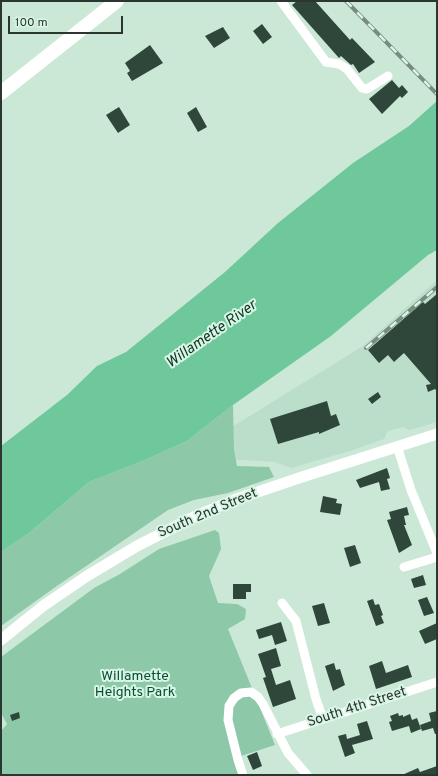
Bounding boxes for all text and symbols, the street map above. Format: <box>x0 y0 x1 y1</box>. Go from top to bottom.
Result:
scale bar <box>10 8 125 34</box>
text: 100 m <box>15 15 48 31</box>
water label: Willamette River <box>163 297 261 373</box>
street label: South 2nd Street <box>156 485 260 543</box>
park label: Willamette Heights Park <box>95 669 175 702</box>
street label: South 4th Street <box>305 684 409 732</box>

